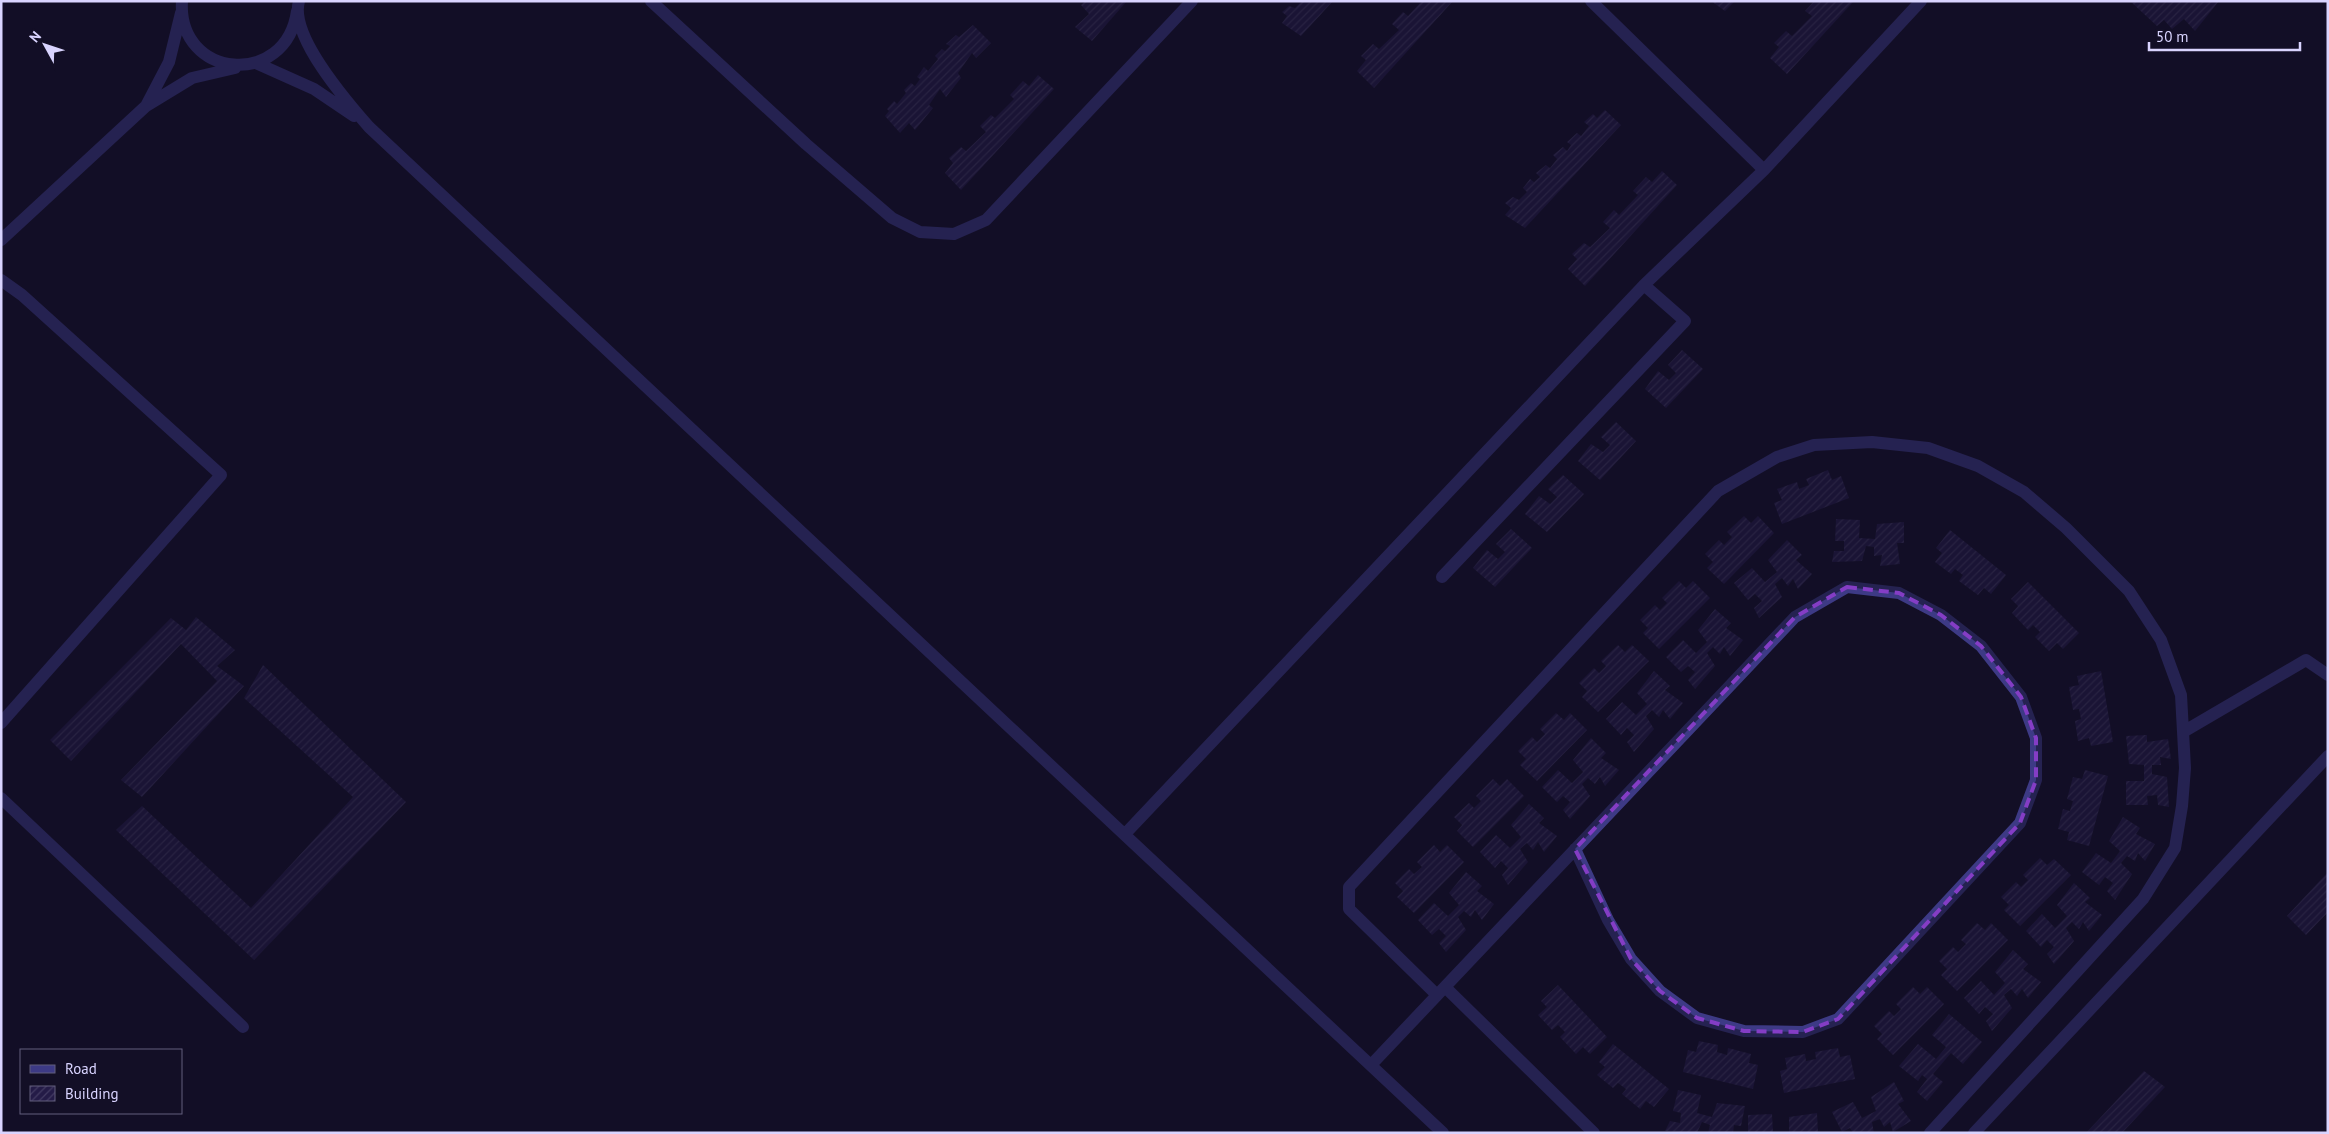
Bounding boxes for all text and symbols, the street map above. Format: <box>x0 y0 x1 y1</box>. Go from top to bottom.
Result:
north arrow <box>20 20 70 70</box>
scale bar <box>2149 20 2300 52</box>
text: N <box>25 27 45 46</box>
text: 50 m <box>2156 27 2189 46</box>
legend <box>20 1049 182 1114</box>
text: Road <box>65 1059 97 1078</box>
text: Building <box>65 1084 119 1103</box>

